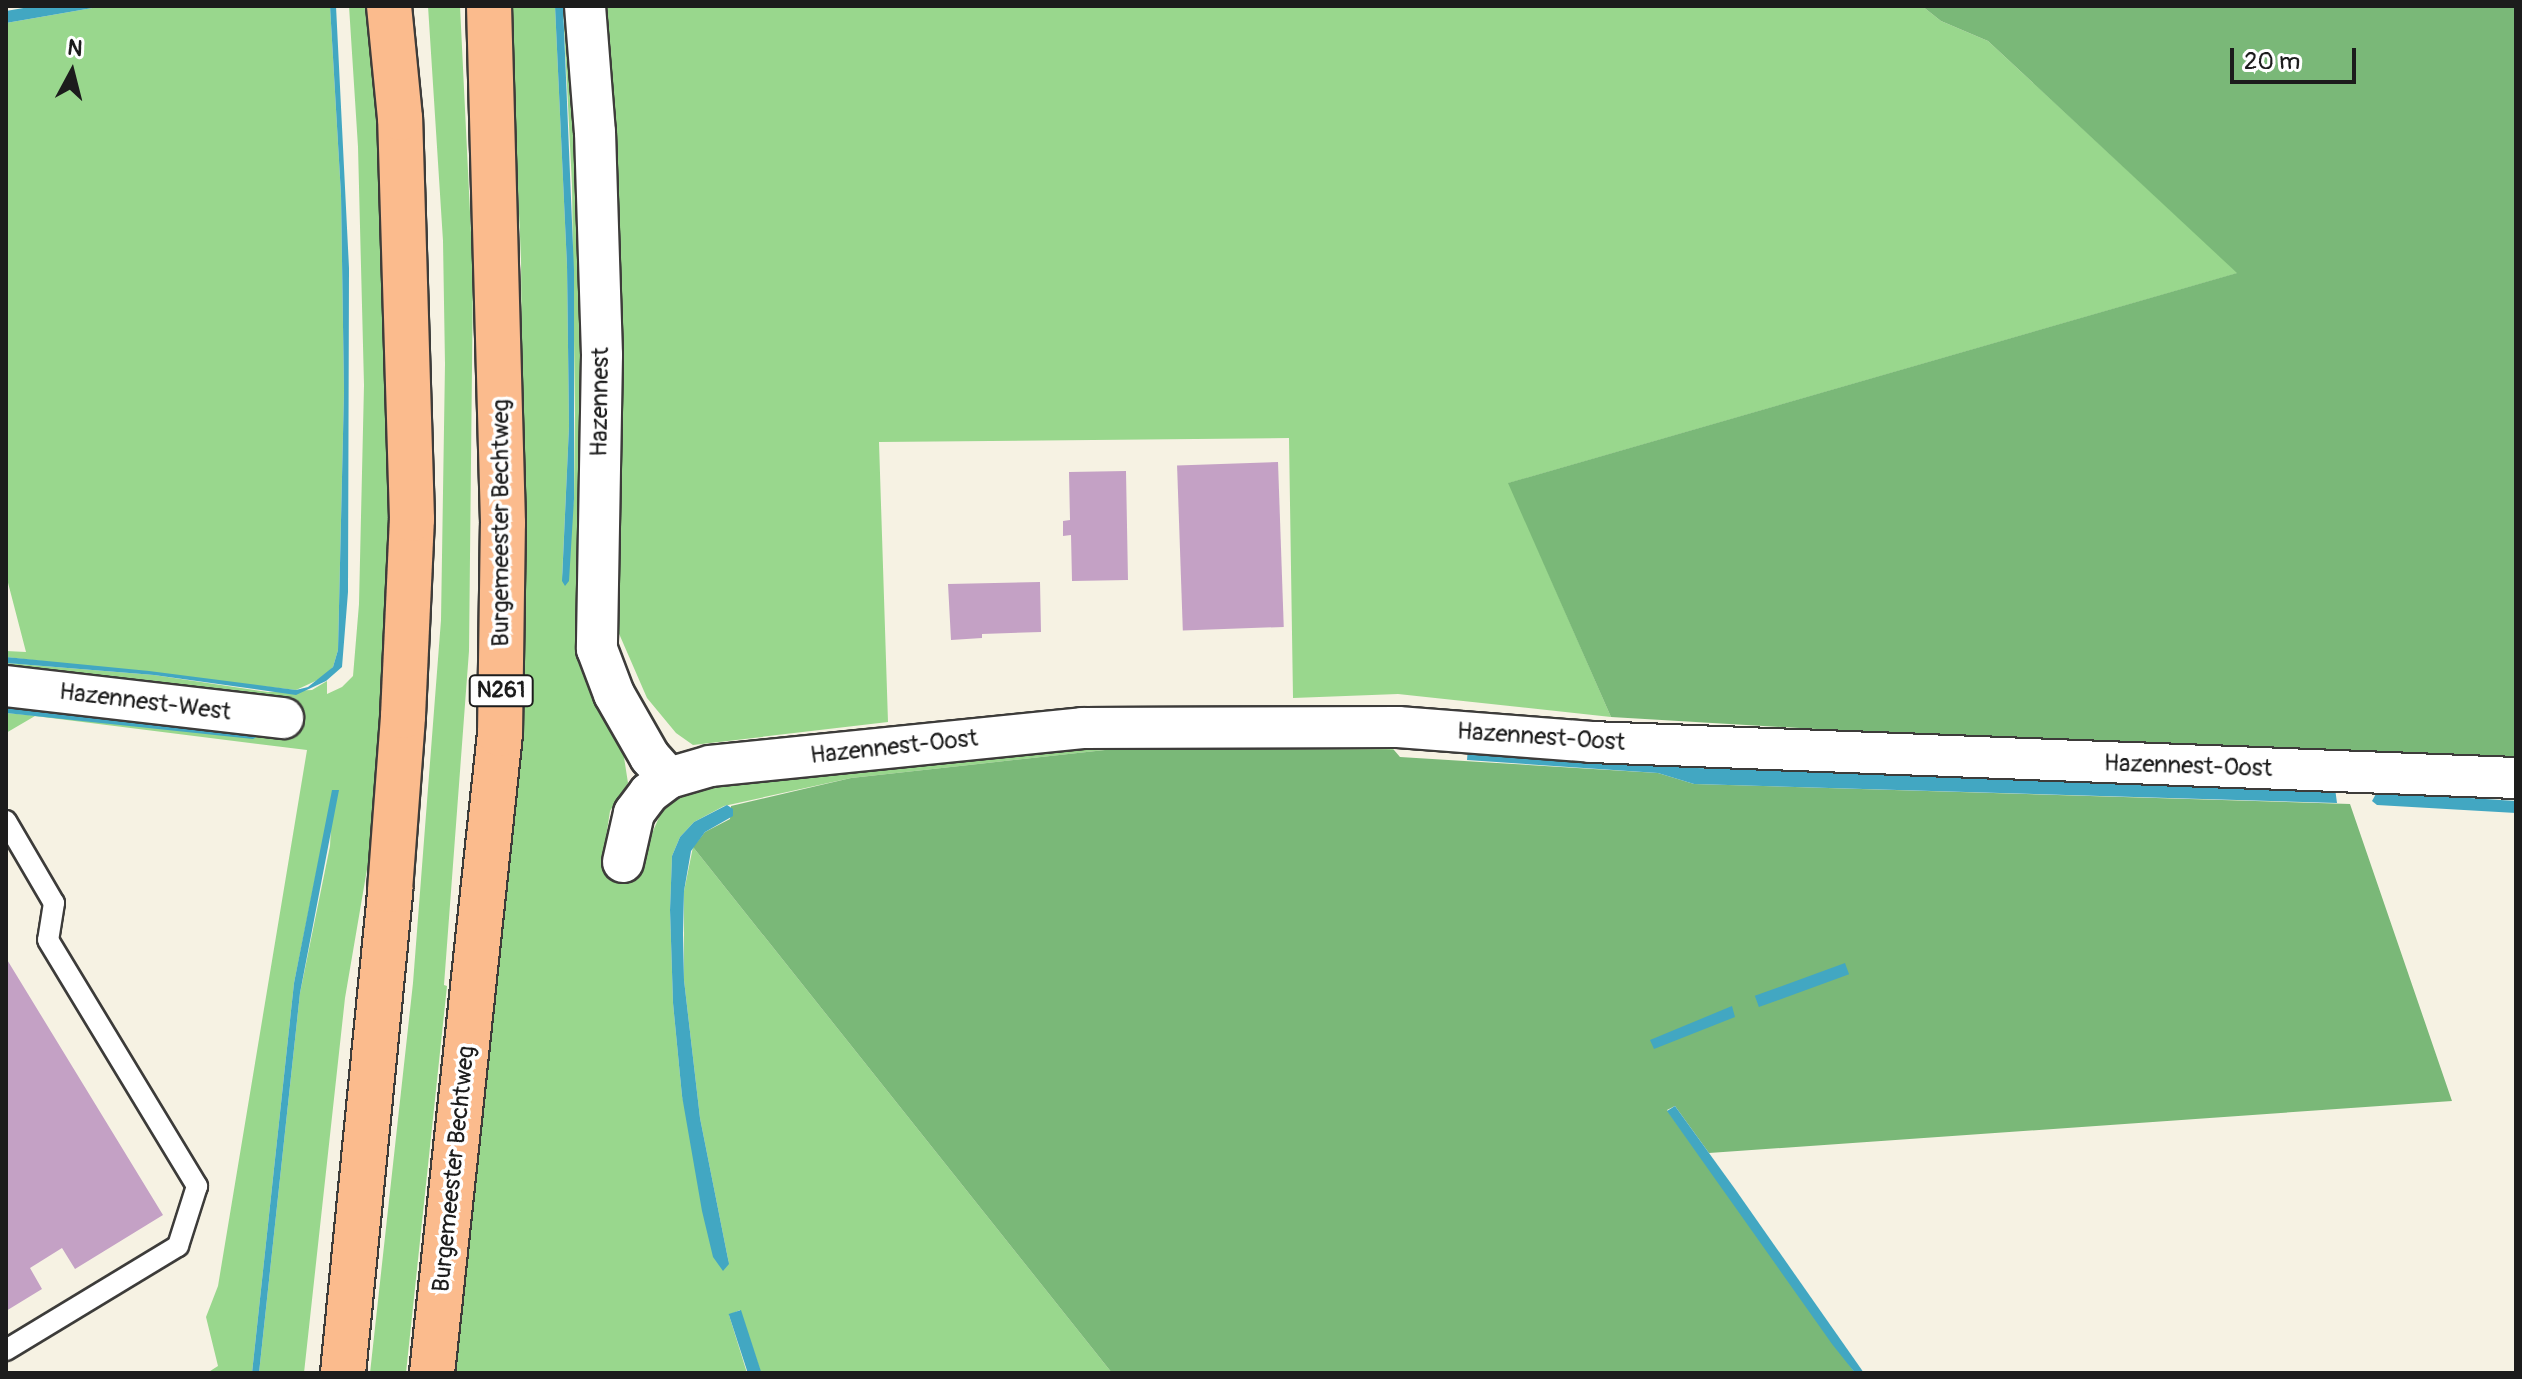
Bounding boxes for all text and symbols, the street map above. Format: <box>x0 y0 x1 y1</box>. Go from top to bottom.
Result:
north arrow <box>32 32 112 112</box>
scale bar <box>2234 32 2360 82</box>
text: N <box>66 33 84 63</box>
text: 20 m <box>2244 47 2300 76</box>
street label: Hazennest <box>585 347 615 457</box>
street label: Burgemeester Bechtweg <box>487 399 515 647</box>
road number: N261 <box>467 673 535 709</box>
street label: Hazennest-West <box>58 677 232 727</box>
street label: Hazennest-Oost <box>1456 717 1626 757</box>
street label: Hazennest-Oost <box>809 724 979 770</box>
street label: Hazennest-Oost <box>2103 749 2273 783</box>
street label: Burgemeester Bechtweg <box>427 1044 481 1294</box>

